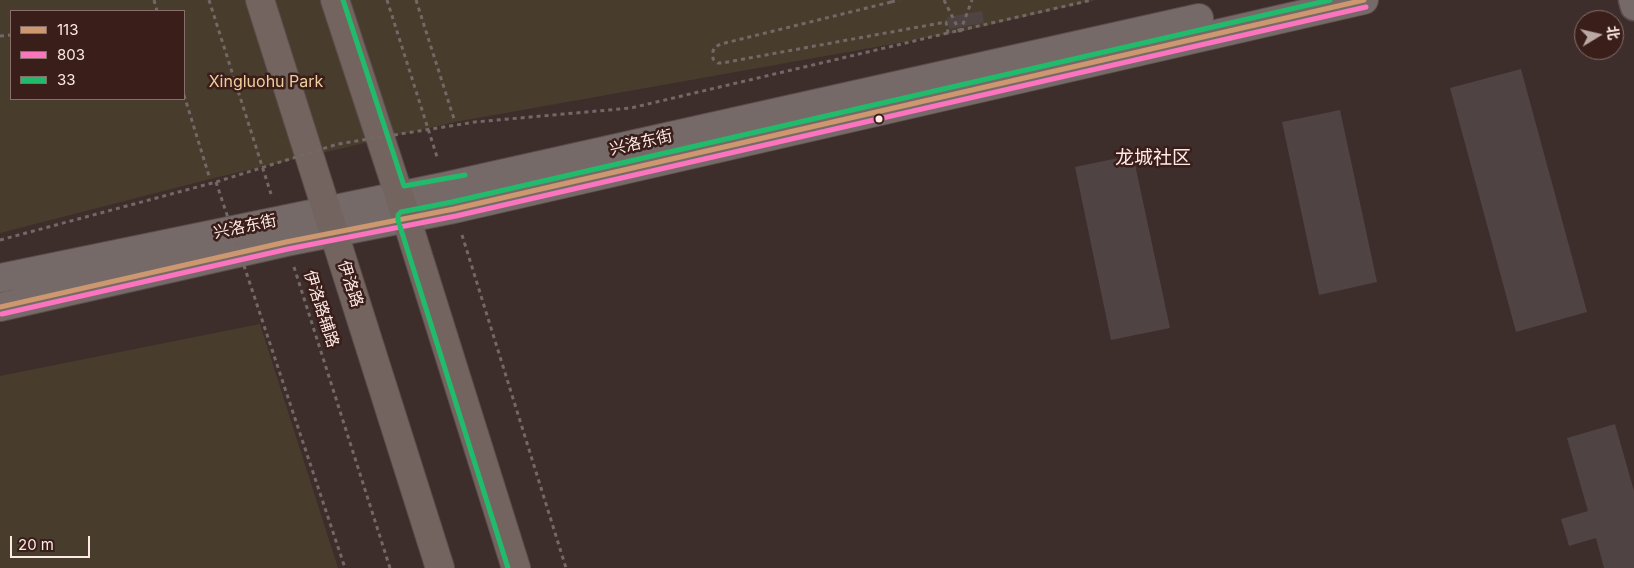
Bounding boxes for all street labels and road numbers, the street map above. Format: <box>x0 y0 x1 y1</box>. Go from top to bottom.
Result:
street label: 兴洛东街 <box>608 126 674 160</box>
street label: 兴洛东街 <box>212 211 278 243</box>
street label: 伊洛路 <box>333 258 367 310</box>
street label: 伊洛路辅路 <box>300 268 342 350</box>

